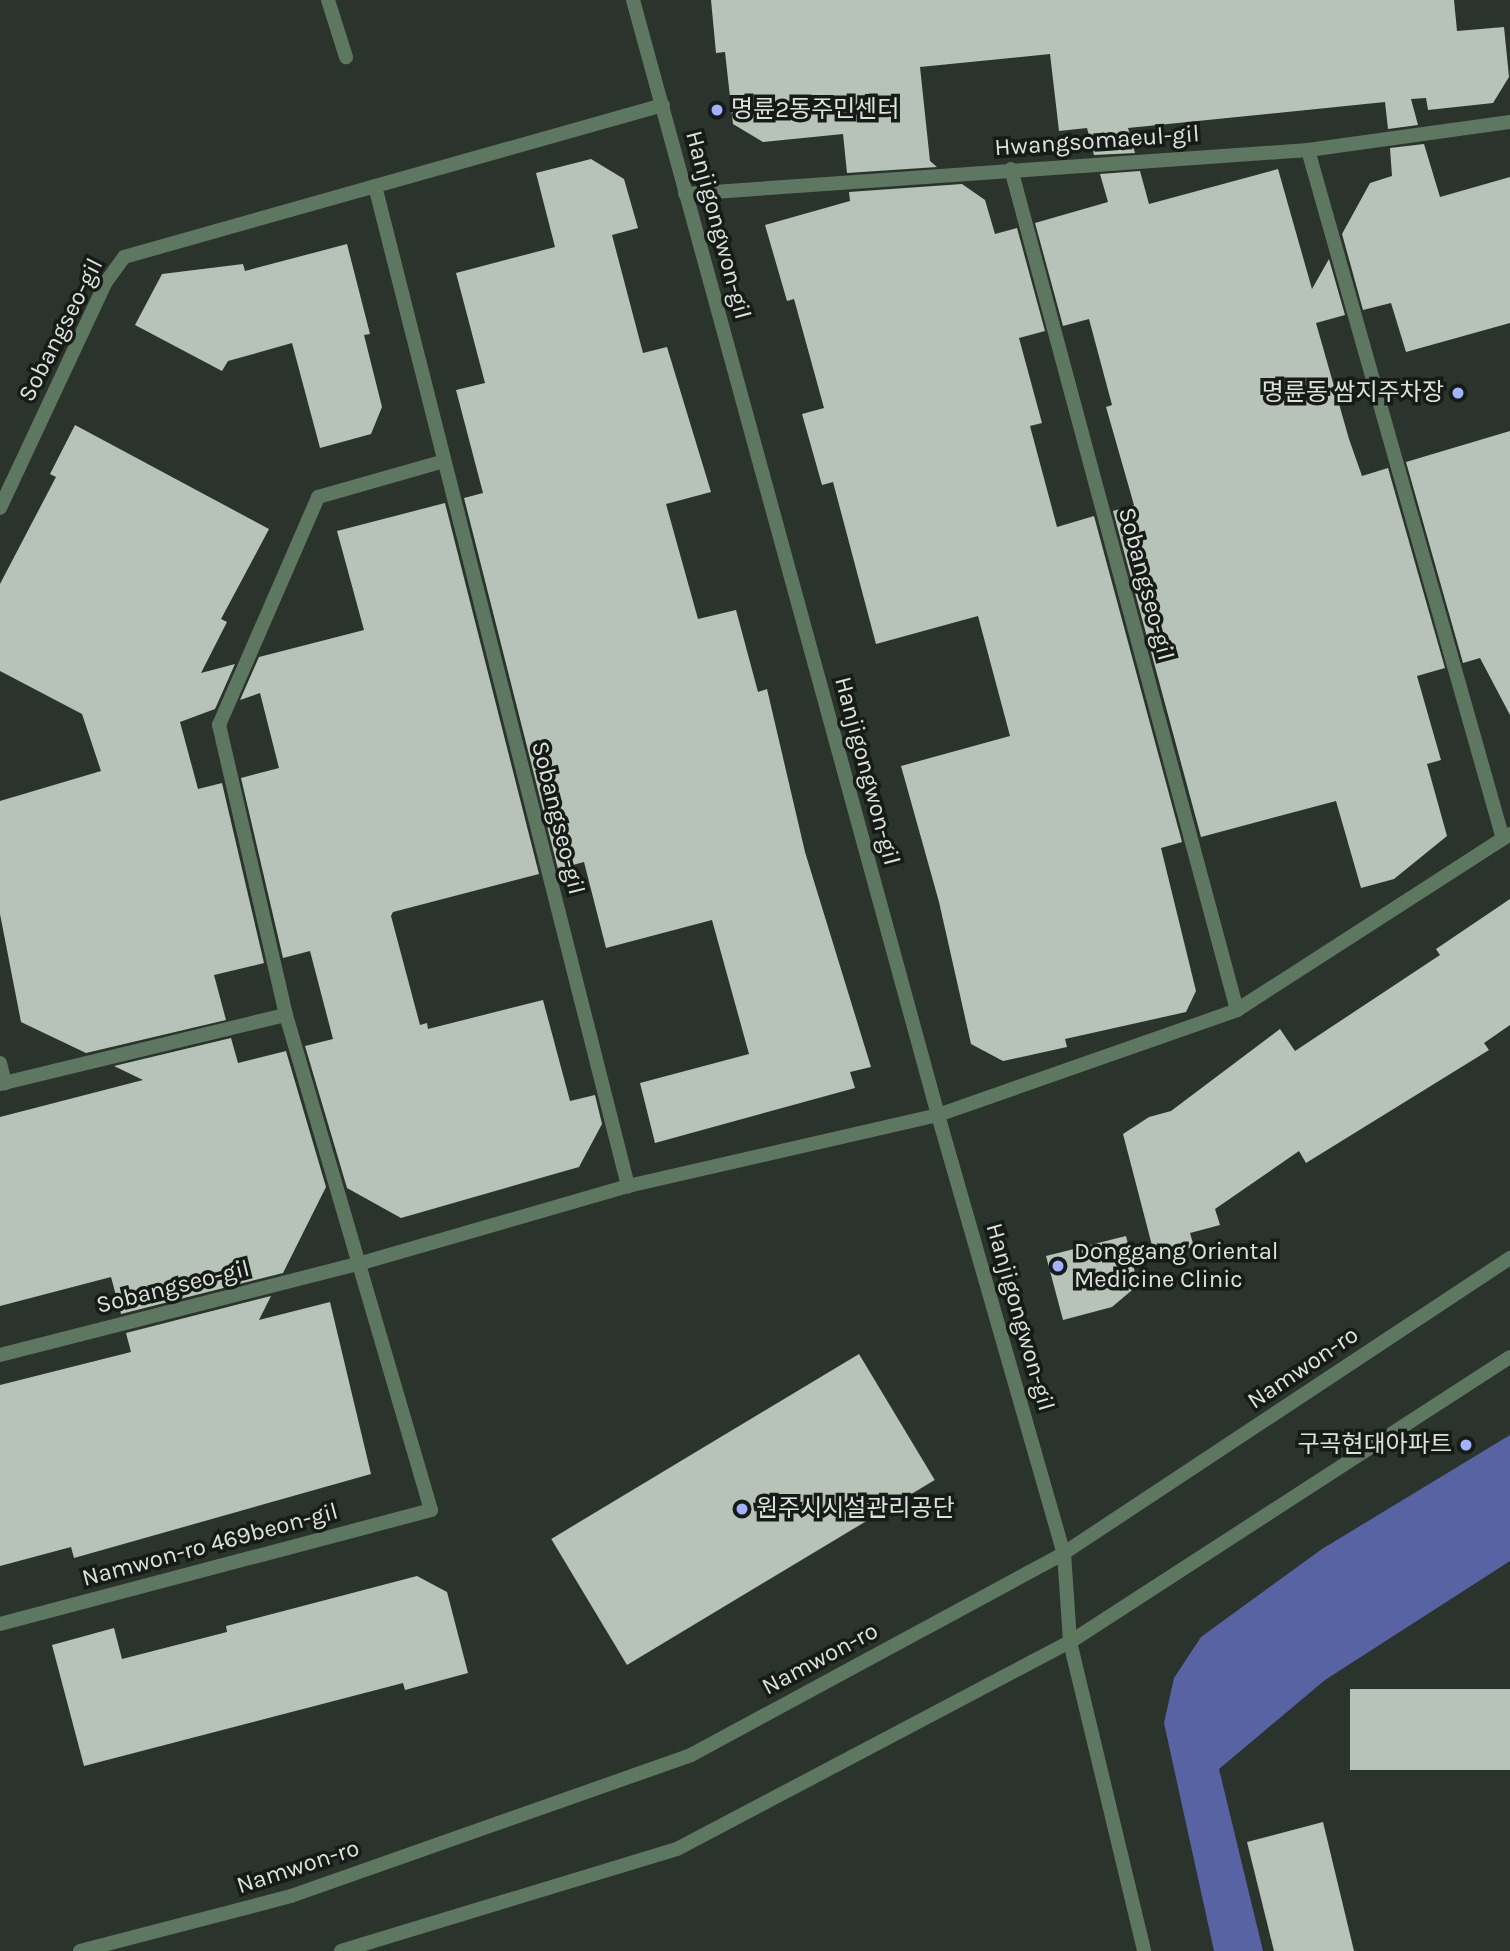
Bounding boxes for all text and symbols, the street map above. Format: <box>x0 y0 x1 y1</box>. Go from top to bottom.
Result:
place label: 명륜2동주민센터 <box>731 96 899 124</box>
marker: 명륜2동주민센터 <box>709 102 725 118</box>
street label: Hwangsomaeul-gil <box>994 119 1200 163</box>
street label: Hanjigongwon-gil <box>679 128 757 322</box>
street label: Sobangseo-gil <box>13 254 109 406</box>
place label: 명륜동 쌈지주차장 <box>1262 379 1444 407</box>
marker: 명륜동 쌈지주차장 <box>1450 385 1466 401</box>
street label: Sobangseo-gil <box>1112 504 1180 664</box>
street label: Hanjigongwon-gil <box>828 674 906 868</box>
street label: Sobangseo-gil <box>525 738 591 898</box>
street label: Hanjigongwon-gil <box>979 1220 1061 1414</box>
place label: Donggang Oriental Medicine Clinic <box>1074 1238 1279 1294</box>
street label: Sobangseo-gil <box>93 1254 253 1320</box>
marker: Donggang Oriental Medicine Clinic <box>1048 1256 1068 1276</box>
street label: Namwon-ro <box>1242 1320 1364 1416</box>
place label: 구곡현대아파트 <box>1297 1431 1452 1459</box>
marker: 구곡현대아파트 <box>1458 1437 1474 1453</box>
place label: 원주시시설관리공단 <box>756 1495 955 1523</box>
street label: Namwon-ro 469beon-gil <box>79 1497 341 1593</box>
marker: 원주시시설관리공단 <box>734 1501 750 1517</box>
street label: Namwon-ro <box>757 1616 883 1702</box>
street label: Namwon-ro <box>233 1834 363 1900</box>

